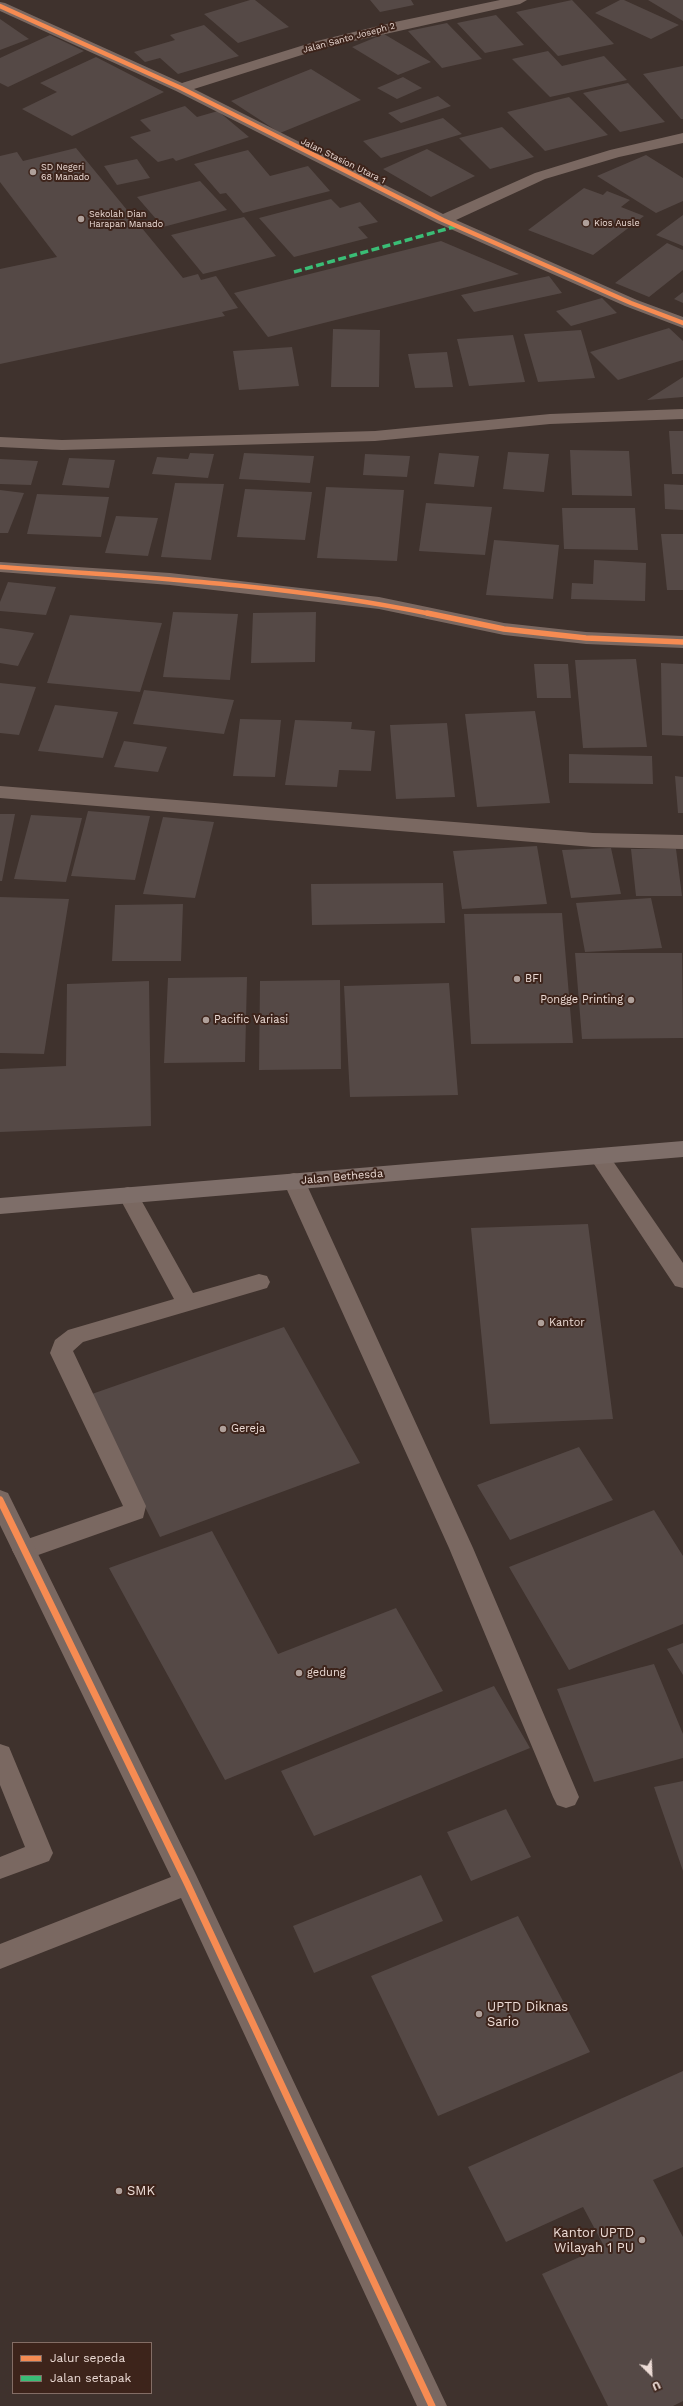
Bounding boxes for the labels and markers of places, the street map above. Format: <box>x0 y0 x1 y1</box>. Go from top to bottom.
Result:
place label: SD Negeri 68 Manado <box>41 162 90 183</box>
marker: SD Negeri 68 Manado <box>28 167 38 177</box>
place label: Sekolah Dian Harapan Manado <box>89 209 163 230</box>
marker: Sekolah Dian Harapan Manado <box>76 214 86 224</box>
marker: Kios Ausle <box>581 218 591 228</box>
place label: Kios Ausle <box>594 218 640 228</box>
place label: BFI <box>525 972 542 986</box>
marker: BFI <box>512 974 522 984</box>
place label: Pongge Printing <box>540 993 623 1007</box>
marker: Pongge Printing <box>626 995 636 1005</box>
place label: Pacific Variasi <box>214 1013 288 1027</box>
marker: Pacific Variasi <box>201 1015 211 1025</box>
place label: Kantor <box>549 1316 585 1330</box>
marker: Kantor <box>536 1318 546 1328</box>
place label: Gereja <box>231 1422 265 1436</box>
marker: Gereja <box>218 1424 228 1434</box>
place label: gedung <box>307 1666 346 1680</box>
marker: gedung <box>294 1668 304 1678</box>
place label: UPTD Diknas Sario <box>487 1999 568 2030</box>
marker: UPTD Diknas Sario <box>474 2009 484 2019</box>
place label: SMK <box>127 2183 155 2199</box>
marker: SMK <box>114 2186 124 2196</box>
place label: Kantor UPTD Wilayah 1 PU <box>553 2225 634 2256</box>
marker: Kantor UPTD Wilayah 1 PU <box>637 2235 647 2245</box>

